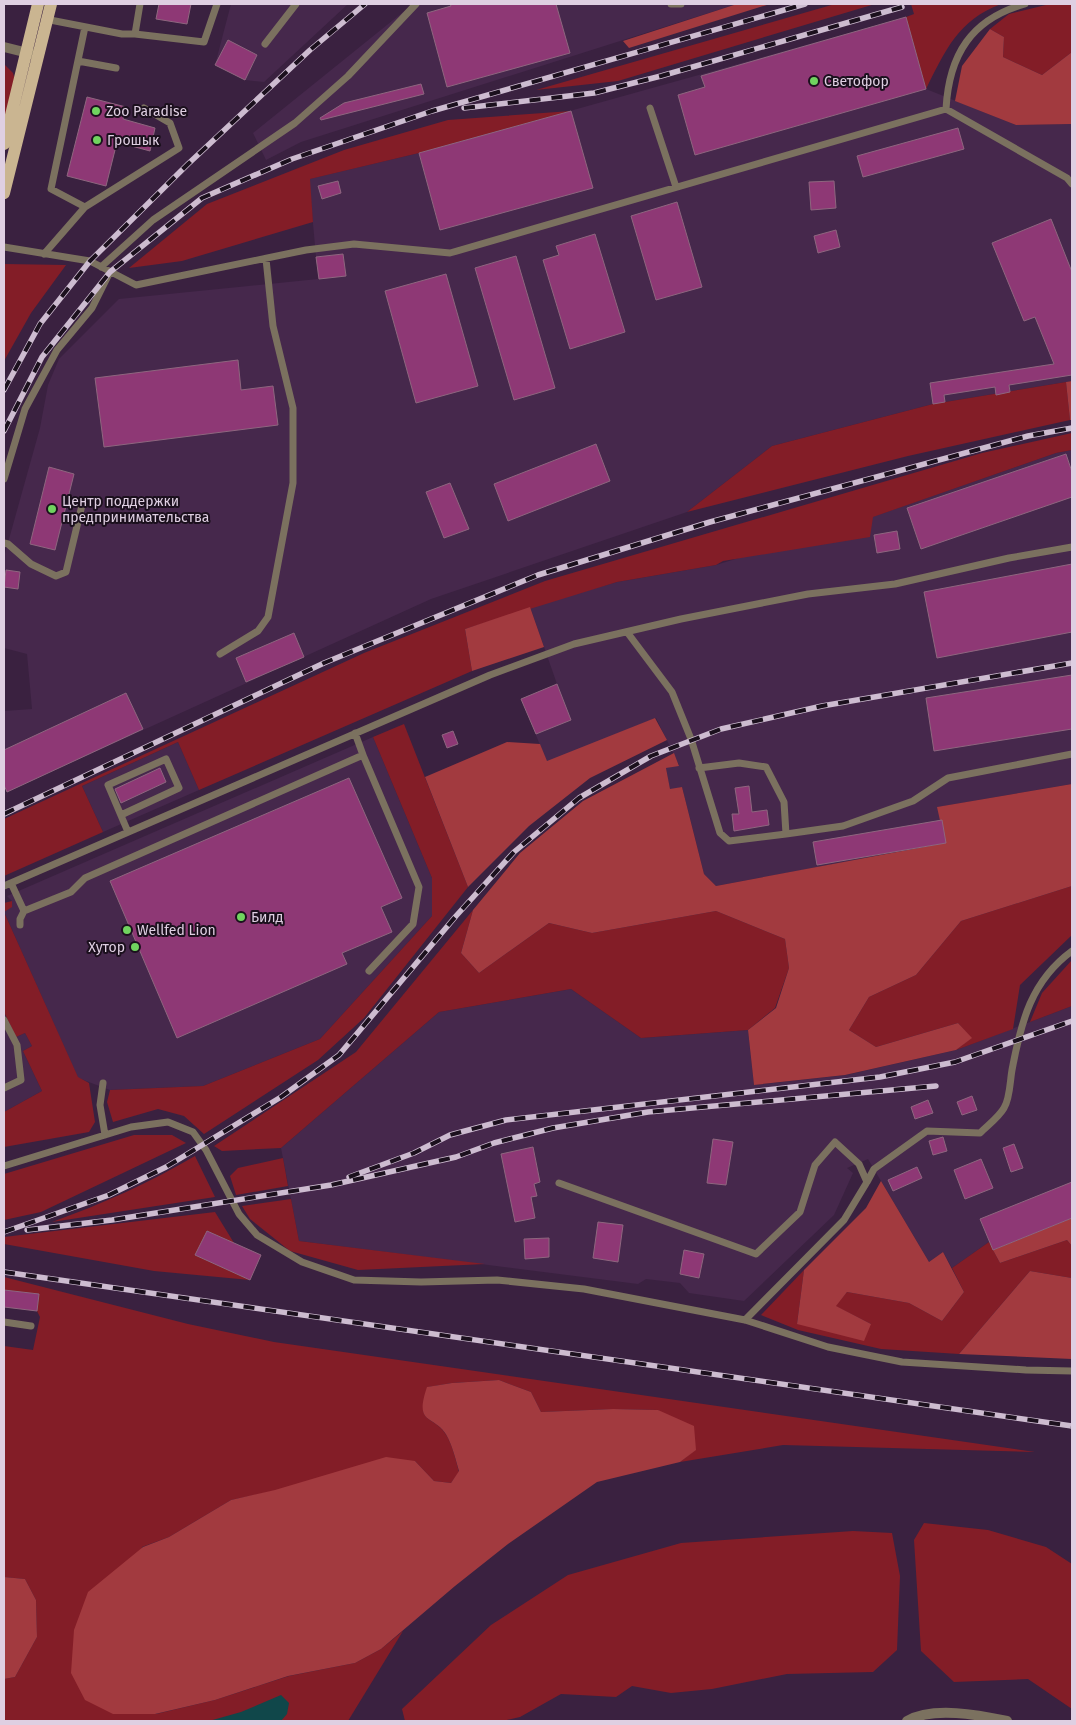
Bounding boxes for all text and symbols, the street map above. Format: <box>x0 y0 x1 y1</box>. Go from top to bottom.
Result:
place label: Светофор <box>824 73 889 90</box>
marker: Светофор <box>808 75 820 87</box>
place label: Zoo Paradise <box>106 103 187 120</box>
marker: Zoo Paradise <box>90 105 102 117</box>
place label: Грошык <box>107 132 160 149</box>
marker: Грошык <box>91 134 103 146</box>
place label: Центр поддержки предпринимательства <box>62 493 209 526</box>
marker: Центр поддержки предпринимательства <box>46 503 58 515</box>
place label: Билд <box>251 909 284 926</box>
marker: Билд <box>235 911 247 923</box>
place label: Wellfed Lion <box>137 922 216 939</box>
marker: Wellfed Lion <box>121 924 133 936</box>
place label: Хутор <box>88 939 125 956</box>
marker: Хутор <box>129 941 141 953</box>

